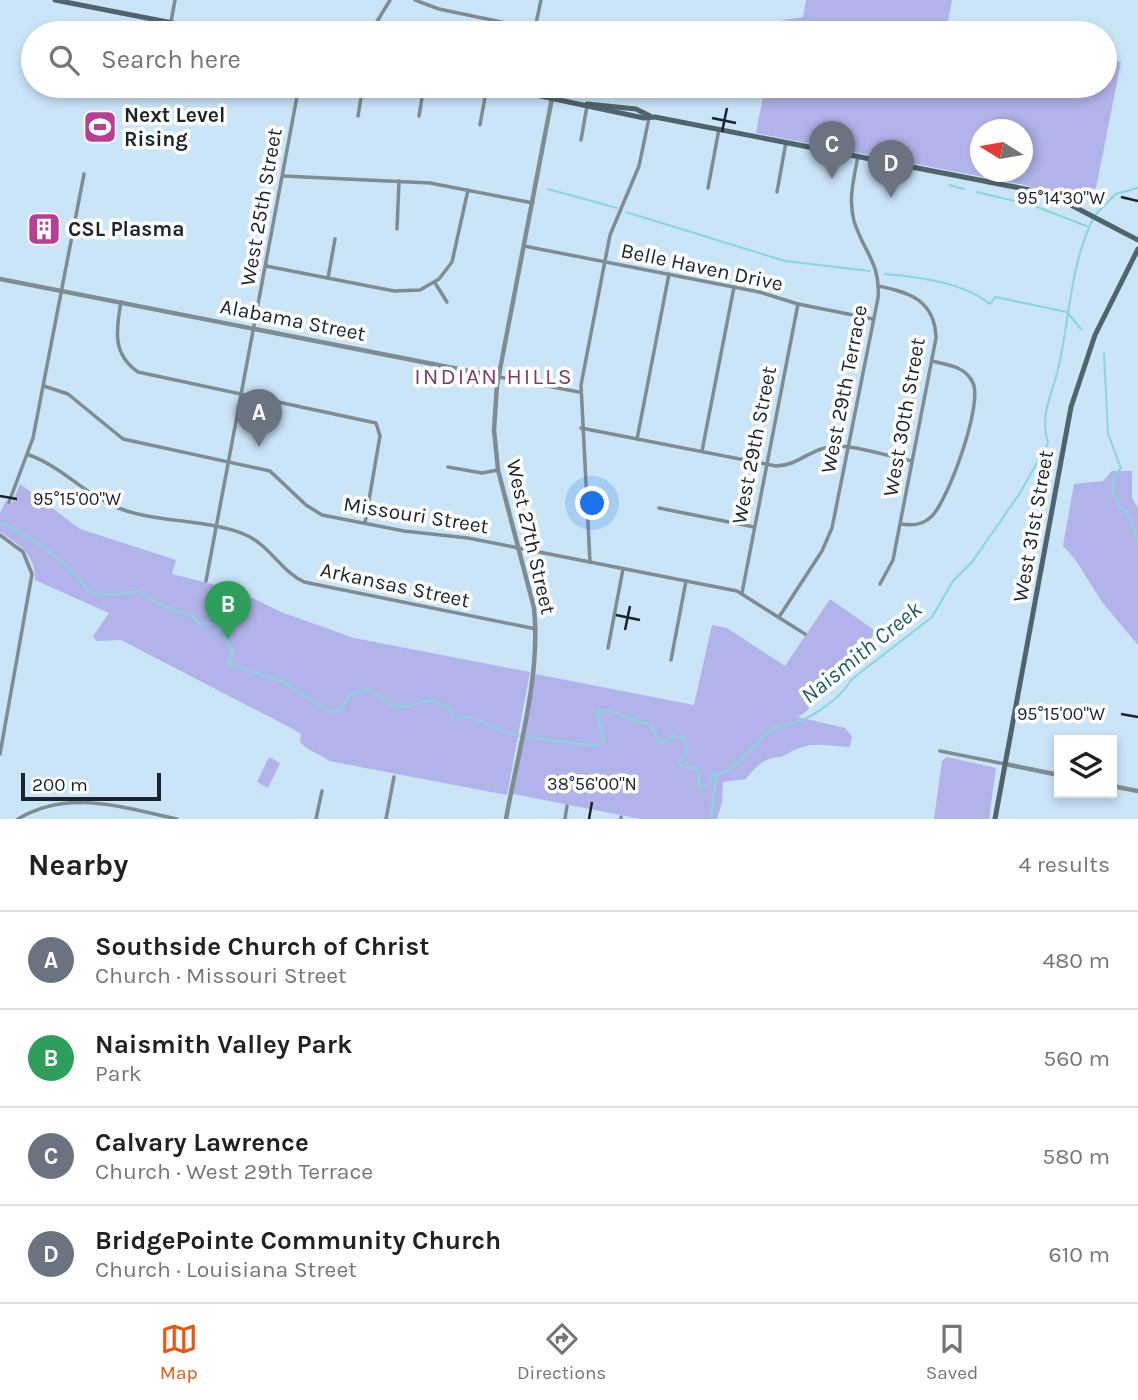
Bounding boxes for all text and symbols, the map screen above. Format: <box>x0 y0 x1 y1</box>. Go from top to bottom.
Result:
search box <box>21 21 1117 98</box>
icon: search <box>45 41 83 79</box>
text: Search here <box>101 44 241 75</box>
place label: Next Level Rising <box>124 103 225 151</box>
sports icon: Next Level Rising <box>81 108 119 146</box>
north arrow <box>970 119 1033 182</box>
pin: C <box>809 121 855 179</box>
street label: West 25th Street <box>235 126 287 288</box>
pin: D <box>868 140 914 198</box>
text: 95°14'30"W <box>1017 187 1105 209</box>
building icon: CSL Plasma <box>25 210 63 248</box>
place label: CSL Plasma <box>68 217 185 241</box>
street label: Belle Haven Drive <box>619 238 785 296</box>
street label: Alabama Street <box>218 294 368 346</box>
street label: West 29th Terrace <box>816 303 872 475</box>
street label: West 30th Street <box>878 336 930 498</box>
district label: INDIAN HILLS <box>414 363 574 390</box>
street label: West 29th Street <box>727 364 781 526</box>
pin: A <box>236 389 282 447</box>
street label: West 31st Street <box>1008 448 1058 604</box>
street label: West 27th Street <box>502 457 560 617</box>
your location <box>575 486 609 520</box>
text: 95°15'00"W <box>33 488 121 510</box>
street label: Missouri Street <box>342 492 490 538</box>
street label: Arkansas Street <box>318 557 472 613</box>
pin: B <box>205 581 251 639</box>
water label: Naismith Creek <box>796 595 927 709</box>
text: 95°15'00"W <box>1017 703 1105 725</box>
map controls <box>1054 735 1117 798</box>
button: layers <box>1054 735 1117 798</box>
scale bar <box>21 770 161 802</box>
text: 38°56'00"N <box>547 773 637 795</box>
text: 200 m <box>32 774 88 796</box>
text: Nearby <box>28 847 128 883</box>
text: 4 results <box>1018 851 1110 878</box>
text: Southside Church of Christ <box>95 931 430 962</box>
text: A <box>44 947 58 974</box>
text: 480 m <box>1042 947 1110 974</box>
text: Church · Missouri Street <box>95 962 347 989</box>
text: Naismith Valley Park <box>95 1029 352 1060</box>
text: B <box>44 1045 58 1072</box>
text: 560 m <box>1043 1045 1110 1072</box>
text: Park <box>95 1060 142 1087</box>
text: Calvary Lawrence <box>95 1127 309 1158</box>
text: C <box>44 1143 58 1170</box>
text: 580 m <box>1042 1143 1110 1170</box>
text: Church · West 29th Terrace <box>95 1158 373 1185</box>
text: BridgePointe Community Church <box>95 1225 501 1256</box>
text: D <box>43 1241 59 1268</box>
text: 610 m <box>1049 1241 1110 1268</box>
text: Church · Louisiana Street <box>95 1256 357 1283</box>
tab: Map <box>160 1320 198 1384</box>
tab: Directions <box>517 1320 606 1384</box>
tab: Saved <box>926 1320 978 1384</box>

